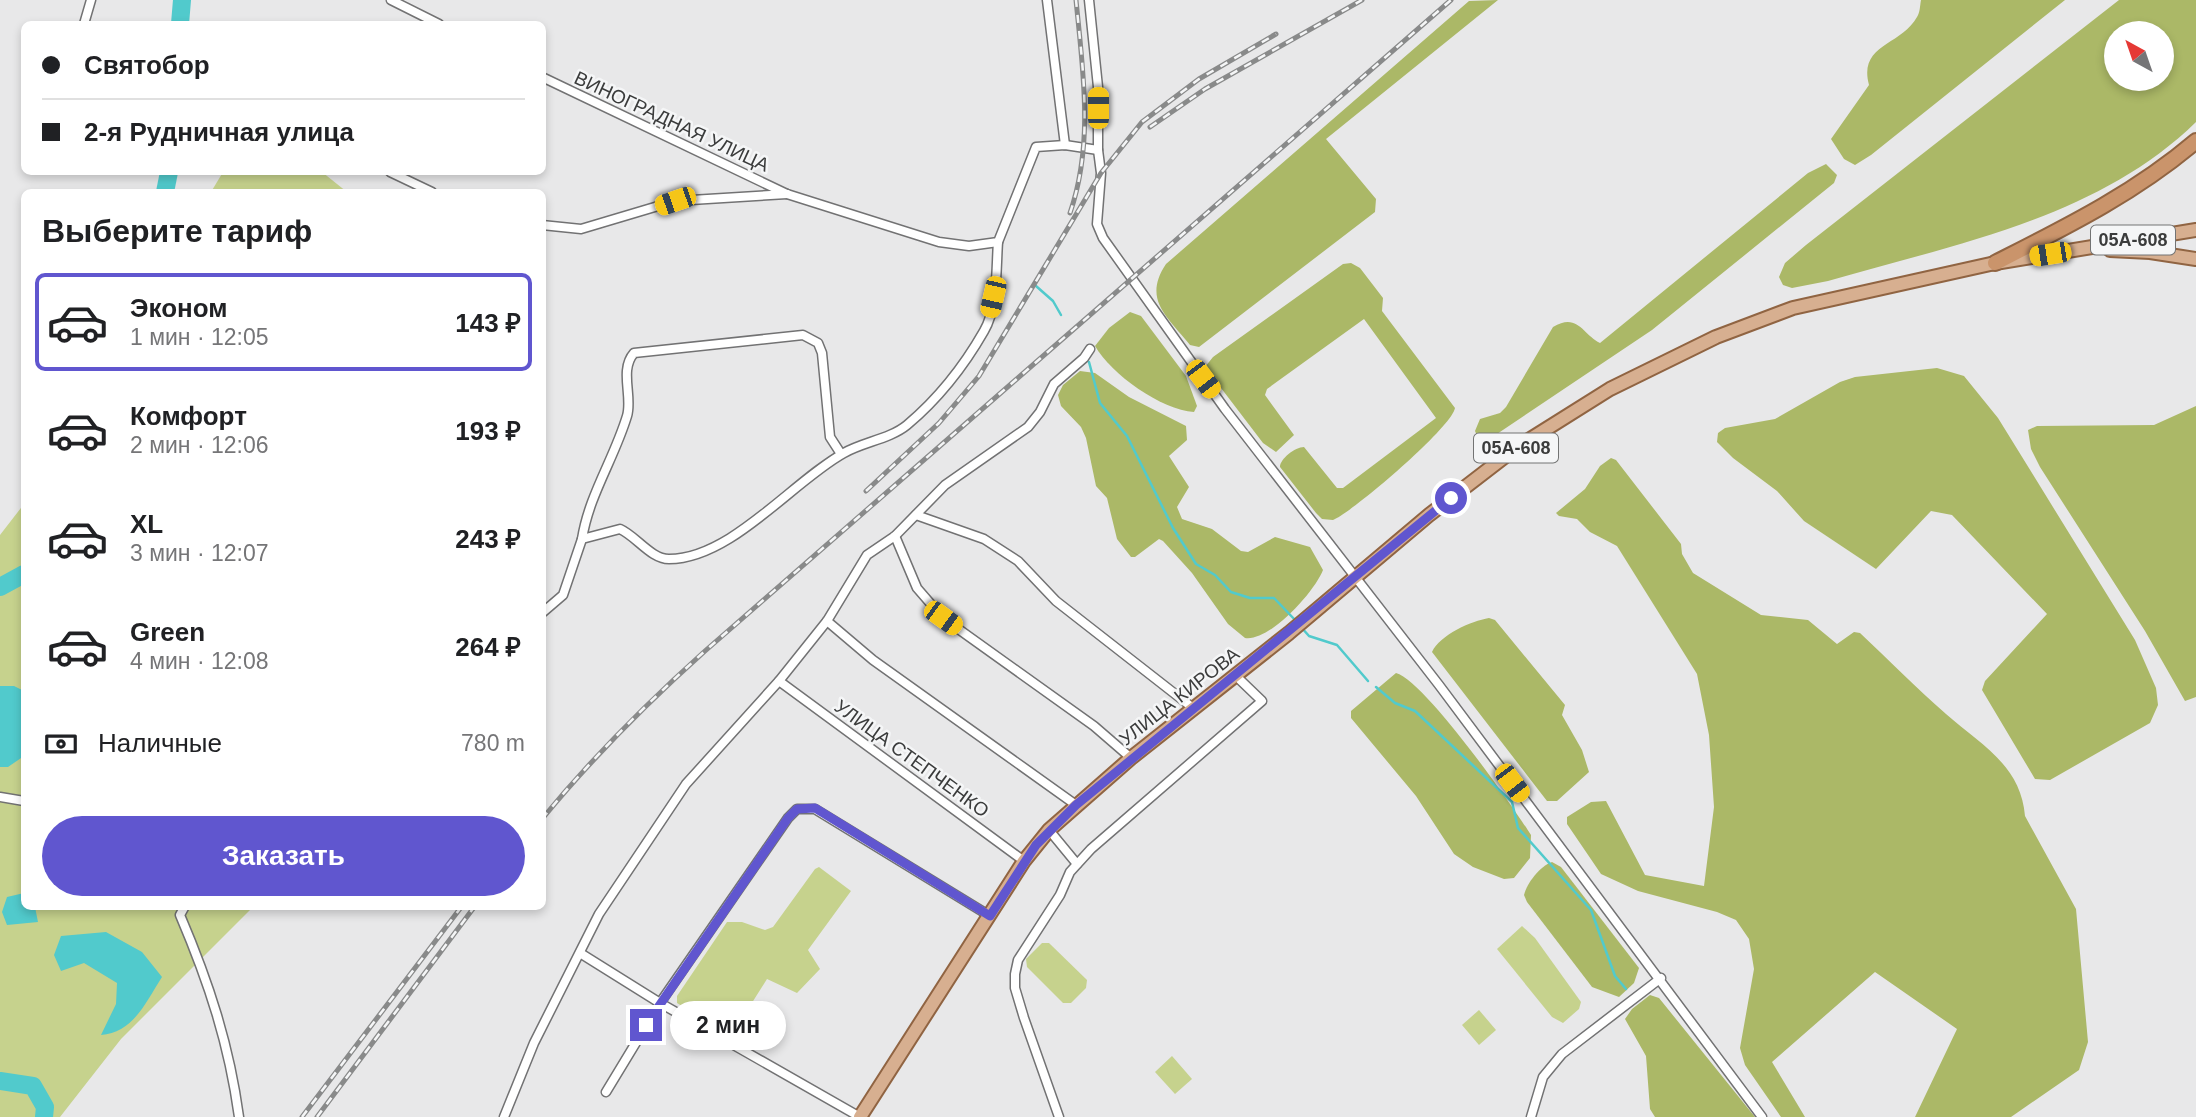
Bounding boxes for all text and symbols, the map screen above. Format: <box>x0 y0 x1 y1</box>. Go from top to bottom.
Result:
north arrow <box>2104 21 2174 91</box>
map controls <box>2104 21 2174 91</box>
text: Святобор <box>84 50 210 80</box>
street label: ВИНОГРАДНАЯ УЛИЦА <box>571 67 773 176</box>
car <box>1088 87 1109 129</box>
text: 2-я Рудничная улица <box>84 117 354 147</box>
car <box>652 184 699 218</box>
text: Выберите тариф <box>42 213 312 249</box>
road number: 05А-608 <box>2091 226 2175 254</box>
car <box>2028 240 2073 268</box>
car <box>979 274 1008 320</box>
icon: car <box>46 291 109 354</box>
text: Эконом <box>130 293 228 323</box>
text: 143 ₽ <box>455 308 521 338</box>
text: 1 мин · 12:05 <box>130 324 269 350</box>
car <box>1182 356 1225 402</box>
icon: car <box>46 399 109 462</box>
text: Комфорт <box>130 401 247 431</box>
text: 193 ₽ <box>455 416 521 446</box>
text: 2 мин · 12:06 <box>130 432 269 458</box>
road number: 05А-608 <box>1474 434 1558 462</box>
route start <box>1435 482 1467 514</box>
icon: car <box>46 507 109 570</box>
text: XL <box>130 509 163 539</box>
text: 243 ₽ <box>455 524 521 554</box>
text: 3 мин · 12:07 <box>130 540 269 566</box>
car <box>920 597 967 639</box>
icon: car <box>46 615 109 678</box>
text: Green <box>130 617 205 647</box>
text: 264 ₽ <box>455 632 521 662</box>
street label: УЛИЦА КИРОВА <box>1115 643 1244 750</box>
text: 4 мин · 12:08 <box>130 648 269 674</box>
street label: УЛИЦА СТЕПЧЕНКО <box>831 695 993 821</box>
icon: cash <box>42 725 80 763</box>
text: Наличные <box>98 728 222 758</box>
text: 780 m <box>461 730 525 756</box>
car <box>1491 760 1534 806</box>
button: Заказать <box>42 816 525 896</box>
callout: 2 мин <box>670 1000 786 1050</box>
route end <box>630 1009 662 1041</box>
text: 2 мин <box>696 1012 760 1038</box>

